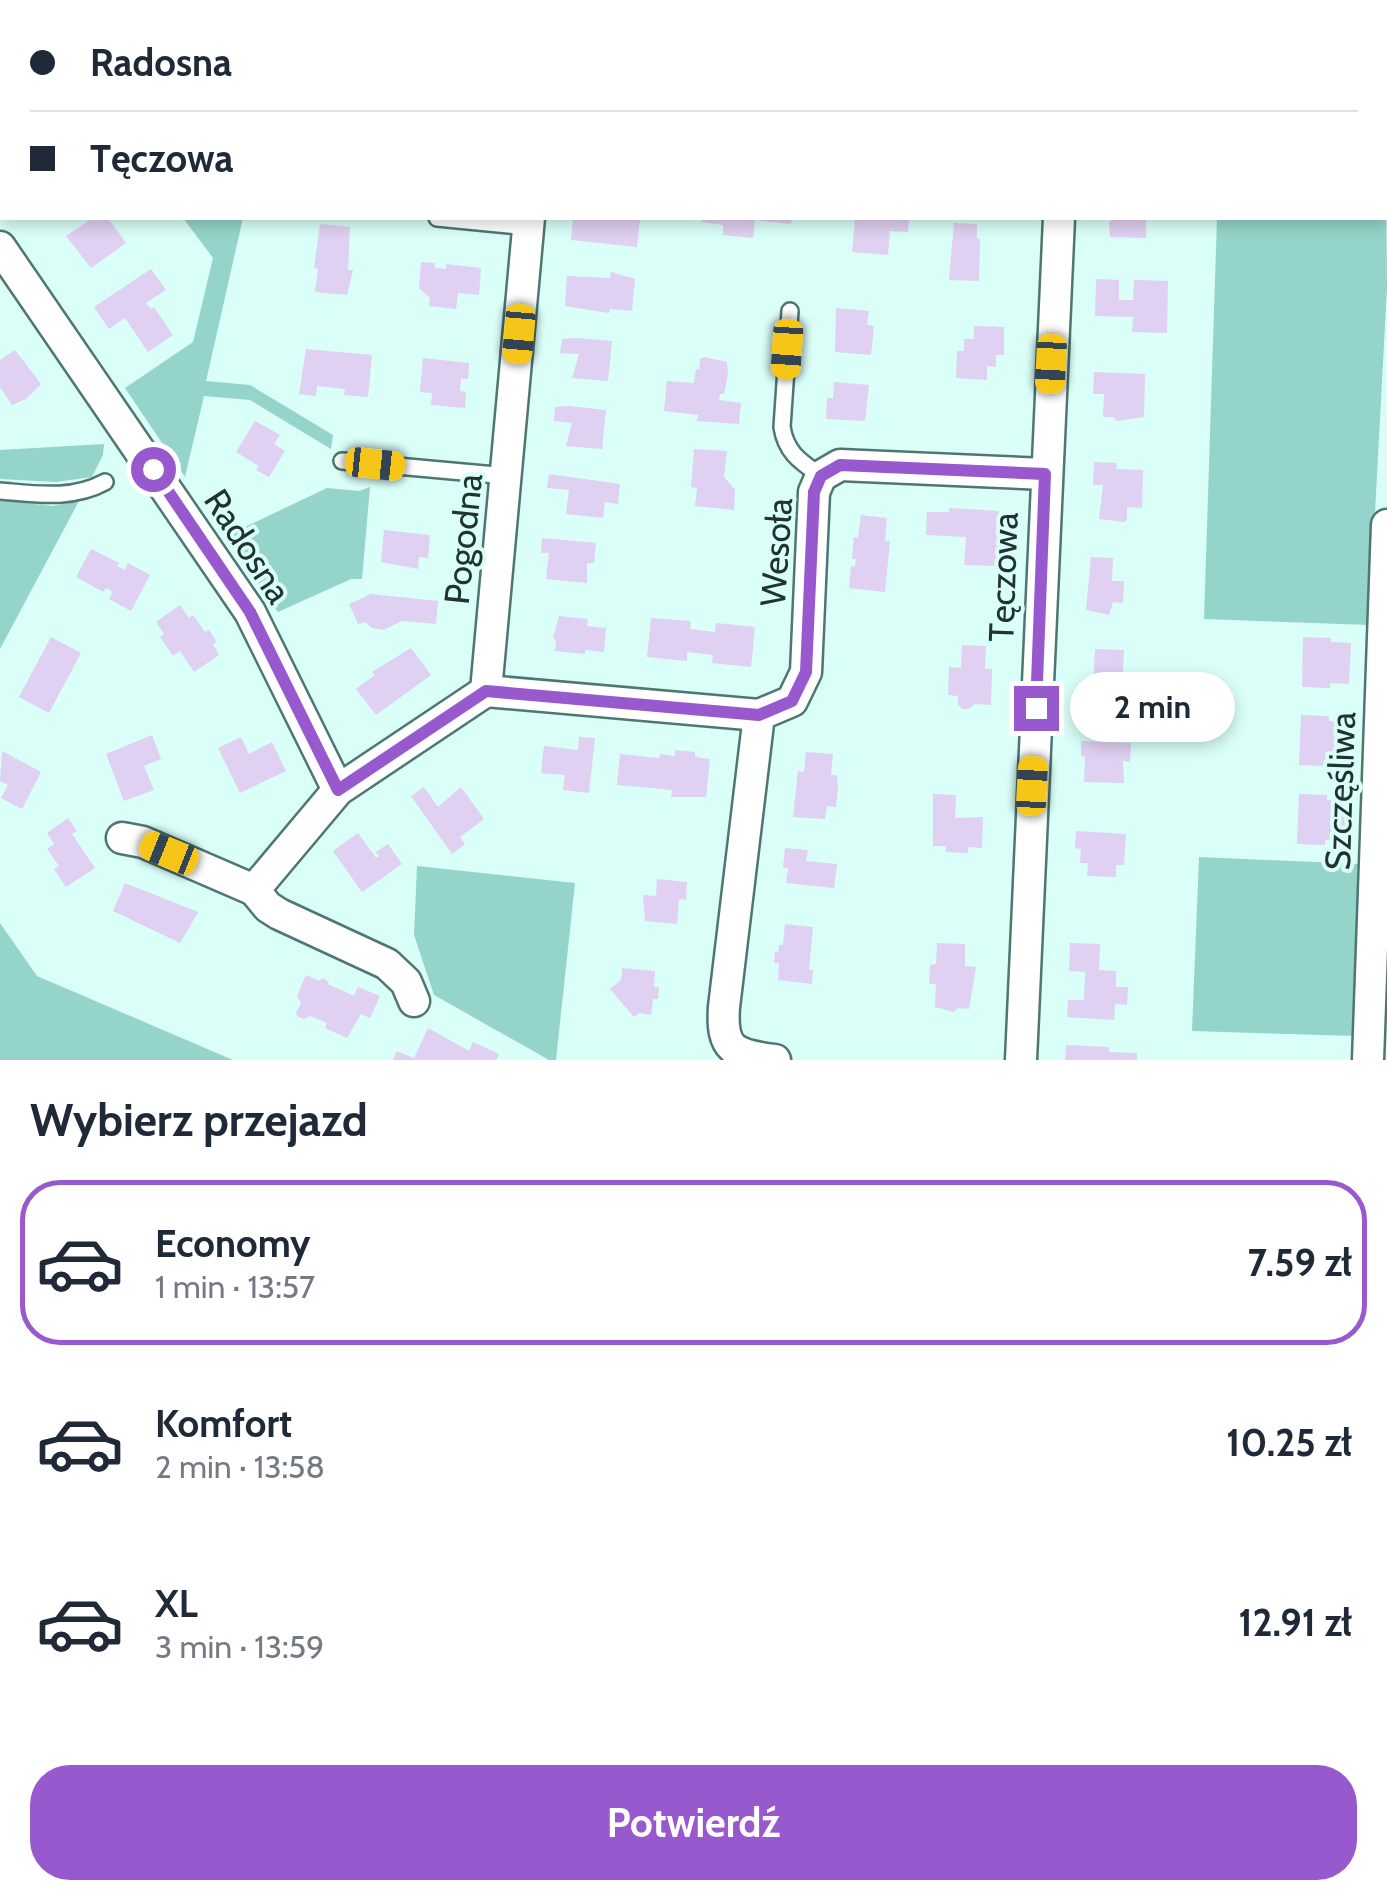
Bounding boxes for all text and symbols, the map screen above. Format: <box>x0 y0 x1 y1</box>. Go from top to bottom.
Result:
text: Radosna <box>90 39 232 86</box>
text: Tęczowa <box>90 135 233 182</box>
car <box>501 303 537 365</box>
car <box>770 318 804 380</box>
car <box>1034 333 1068 395</box>
car <box>344 446 406 482</box>
route start <box>131 447 176 492</box>
street label: Pogodna <box>435 471 491 607</box>
street label: Radosna <box>195 481 301 611</box>
street label: Wesoła <box>751 496 801 608</box>
street label: Tęczowa <box>979 511 1027 643</box>
callout: 2 min <box>1071 673 1236 743</box>
route end <box>1014 686 1059 731</box>
text: 2 min <box>1114 687 1191 726</box>
street label: Szczęśliwa <box>1316 711 1364 871</box>
car <box>1015 755 1049 817</box>
car <box>136 828 202 878</box>
text: Wybierz przejazd <box>30 1093 368 1147</box>
icon: car <box>35 1218 125 1308</box>
text: Economy <box>155 1220 310 1267</box>
text: 7.59 zł <box>1247 1239 1352 1286</box>
text: 1 min · 13:57 <box>155 1267 315 1306</box>
icon: car <box>35 1398 125 1488</box>
text: Komfort <box>155 1400 292 1447</box>
text: 10.25 zł <box>1226 1419 1352 1466</box>
text: 2 min · 13:58 <box>155 1447 325 1486</box>
icon: car <box>35 1578 125 1668</box>
text: XL <box>155 1580 198 1627</box>
text: 12.91 zł <box>1238 1599 1352 1646</box>
text: 3 min · 13:59 <box>155 1627 324 1666</box>
button: Potwierdź <box>30 1765 1357 1880</box>

